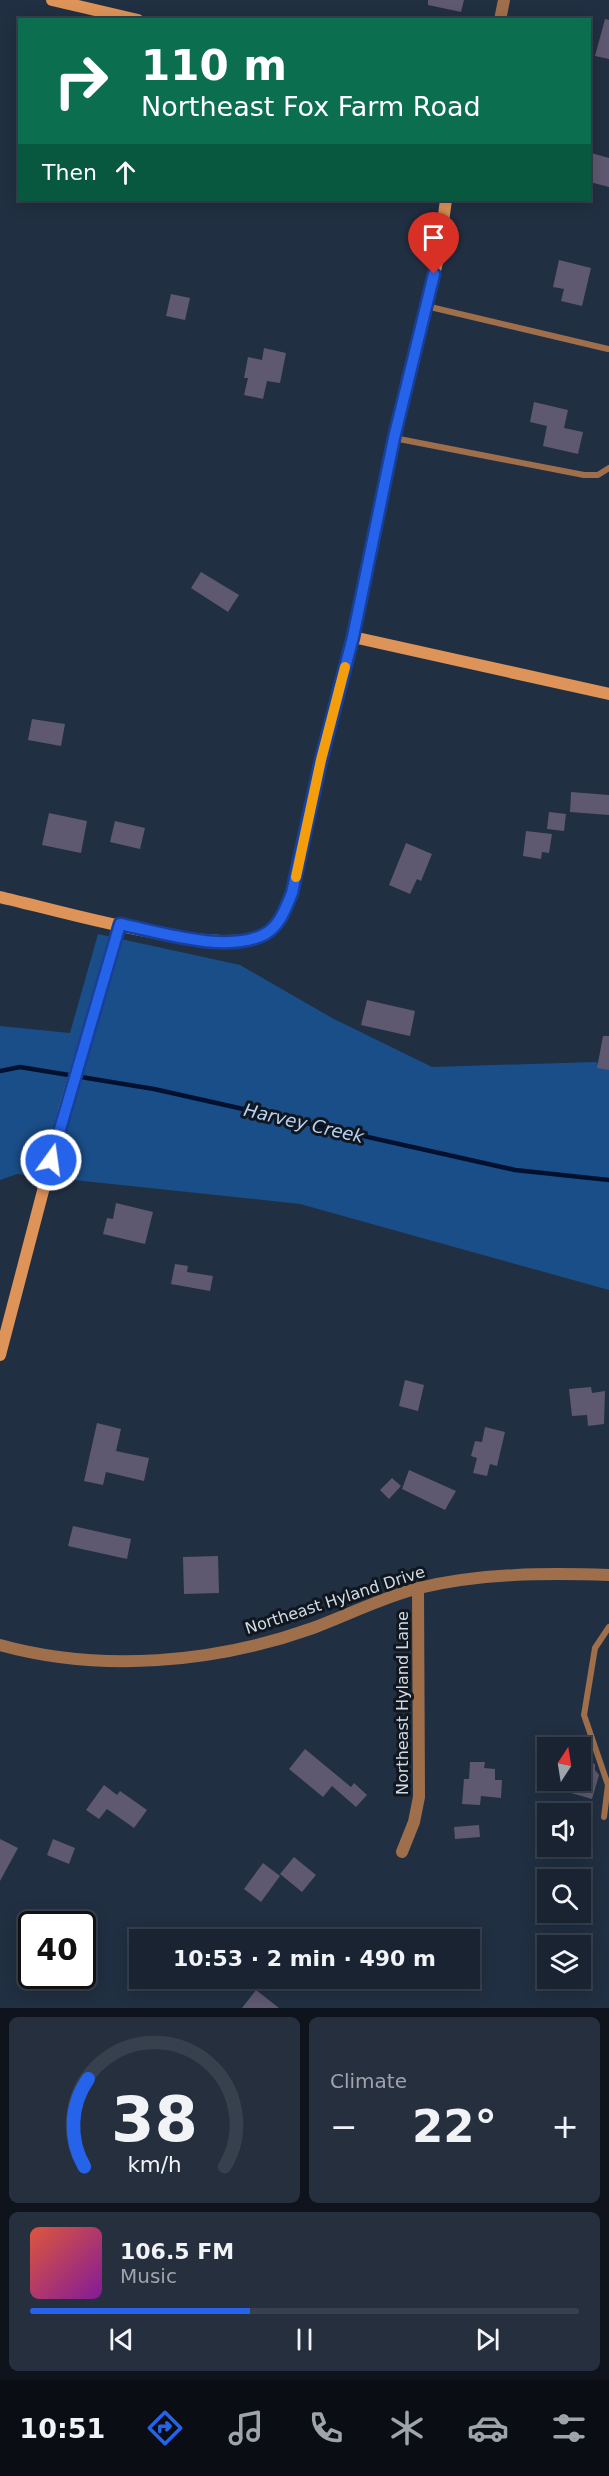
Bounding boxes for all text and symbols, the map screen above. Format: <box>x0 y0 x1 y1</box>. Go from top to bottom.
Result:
text: 110 m <box>141 41 287 90</box>
icon: right <box>42 42 120 120</box>
text: Northeast Fox Farm Road <box>141 91 481 122</box>
icon: ahead <box>109 156 142 189</box>
text: Then <box>42 160 97 185</box>
pin <box>408 212 459 274</box>
icon: arrive <box>417 221 450 254</box>
water label: Harvey Creek <box>242 1099 368 1147</box>
position arrow <box>19 1128 83 1192</box>
street label: Northeast Hyland Drive <box>243 1562 427 1638</box>
street label: Northeast Hyland Lane <box>393 1611 412 1795</box>
north arrow <box>537 1737 591 1791</box>
map controls <box>537 1737 591 1989</box>
button: sound <box>537 1803 591 1857</box>
button: search <box>537 1869 591 1923</box>
speed limit sign: 40 <box>18 1911 96 1989</box>
button: layers <box>537 1935 591 1989</box>
text: 10:53 · 2 min · 490 m <box>173 1946 436 1971</box>
text: Climate <box>330 2069 407 2093</box>
text: 38 <box>111 2083 198 2156</box>
text: 22° <box>412 2100 497 2153</box>
text: − <box>330 2107 358 2146</box>
text: + <box>551 2107 579 2146</box>
text: km/h <box>127 2152 182 2177</box>
text: 106.5 FM <box>120 2239 234 2264</box>
text: Music <box>120 2264 177 2288</box>
icon: previous <box>105 2323 138 2356</box>
icon: pause <box>288 2323 321 2356</box>
icon: next <box>471 2323 504 2356</box>
icon: directions <box>144 2407 186 2449</box>
icon: music <box>225 2407 267 2449</box>
icon: phone <box>305 2407 347 2449</box>
icon: climate <box>386 2407 428 2449</box>
icon: car <box>467 2407 509 2449</box>
icon: filters <box>548 2407 590 2449</box>
text: 10:51 <box>19 2413 105 2444</box>

